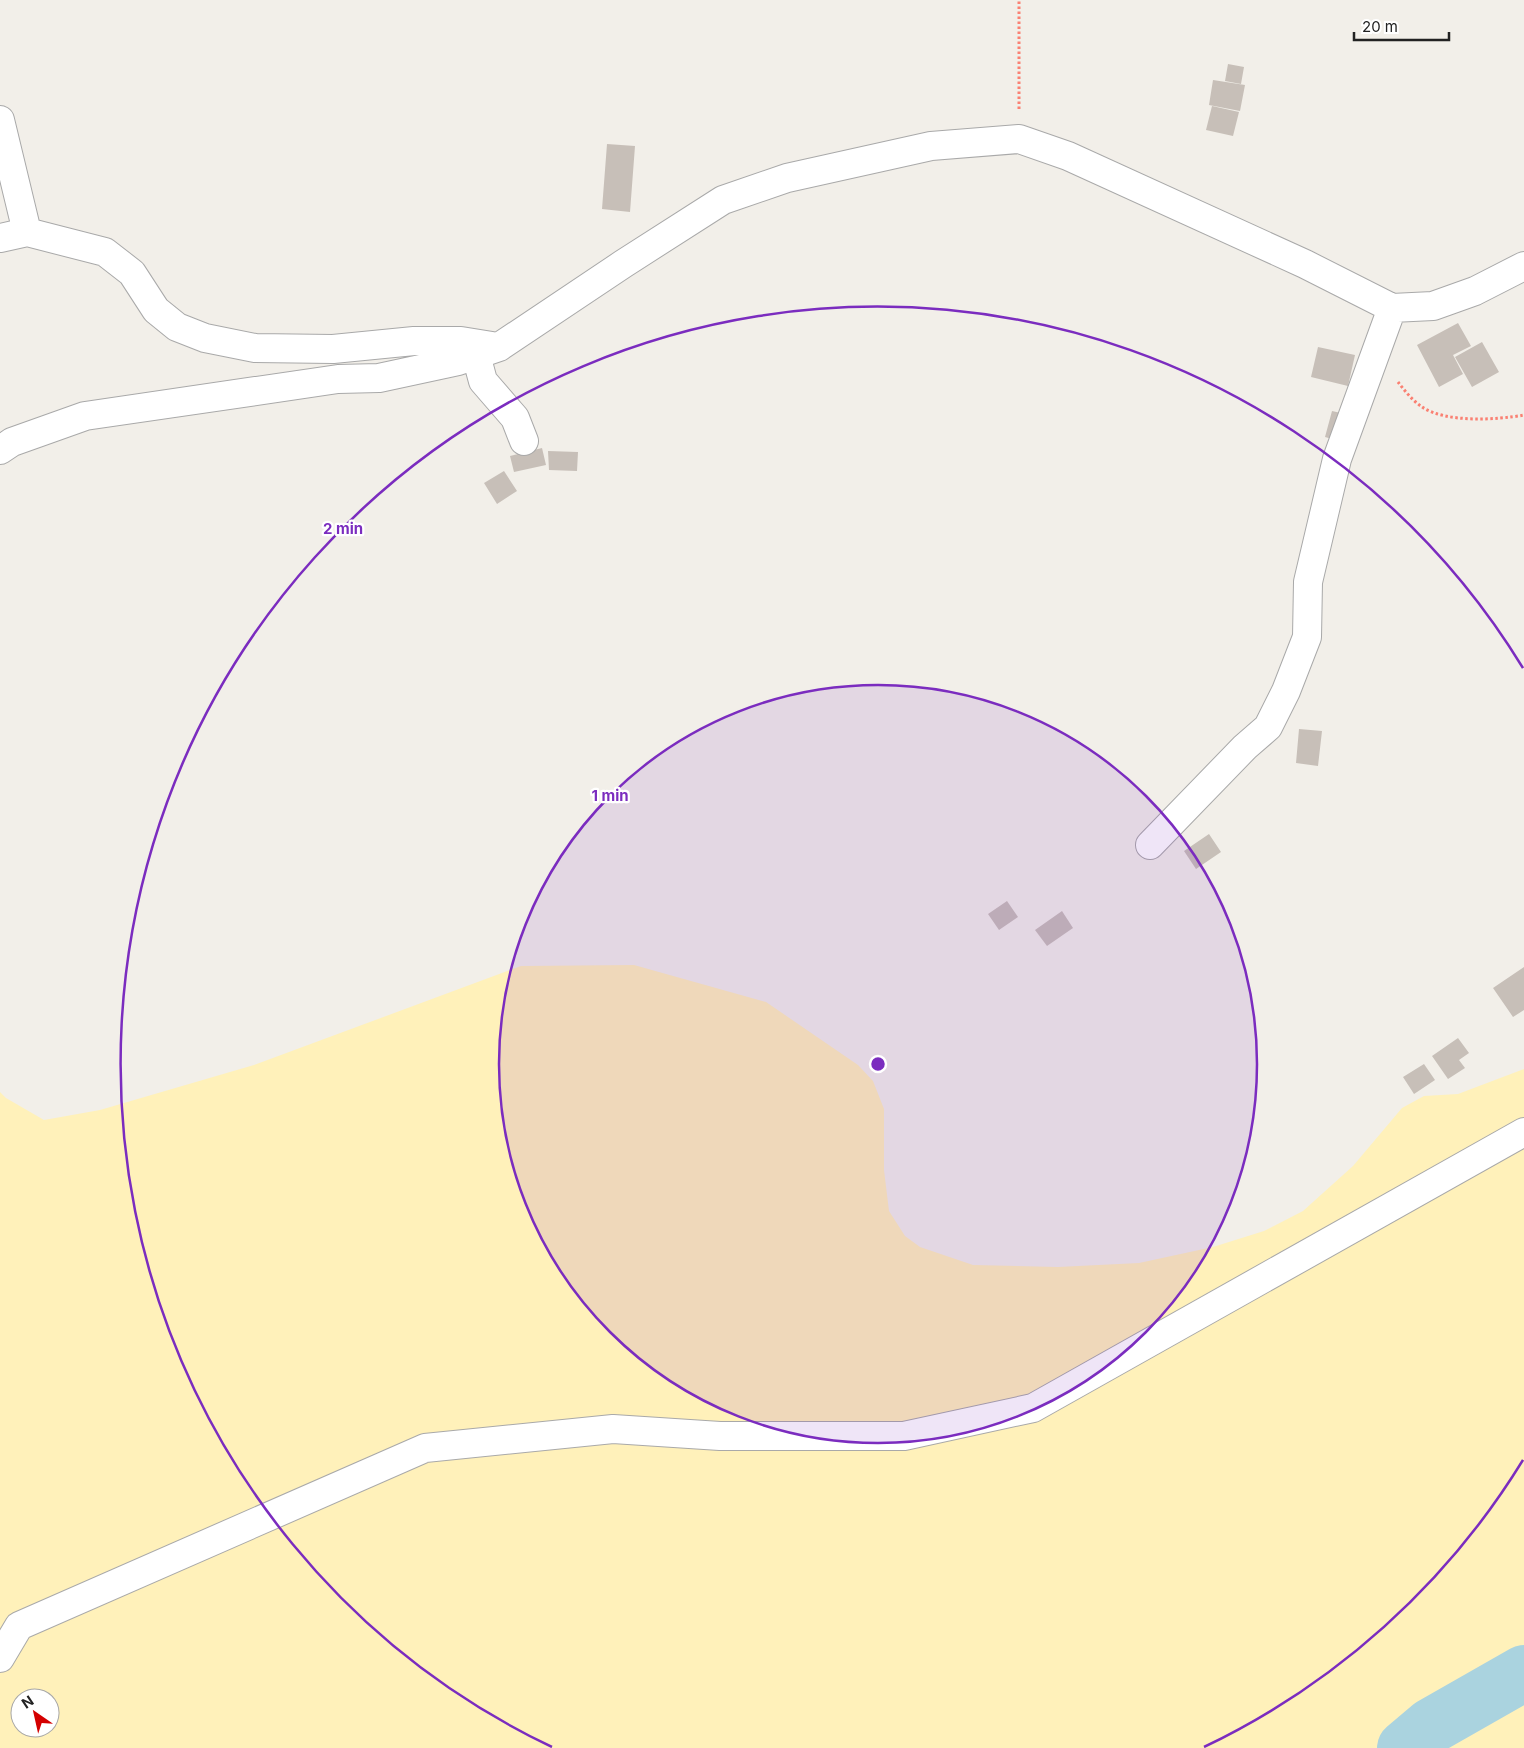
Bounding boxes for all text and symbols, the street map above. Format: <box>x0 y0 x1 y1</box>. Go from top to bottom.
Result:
scale bar <box>1354 10 1449 42</box>
text: 20 m <box>1362 17 1398 36</box>
text: 2 min <box>323 519 363 538</box>
text: 1 min <box>591 786 629 805</box>
centre of rings <box>869 1055 887 1073</box>
north arrow <box>10 1688 60 1738</box>
text: N <box>18 1692 37 1712</box>

